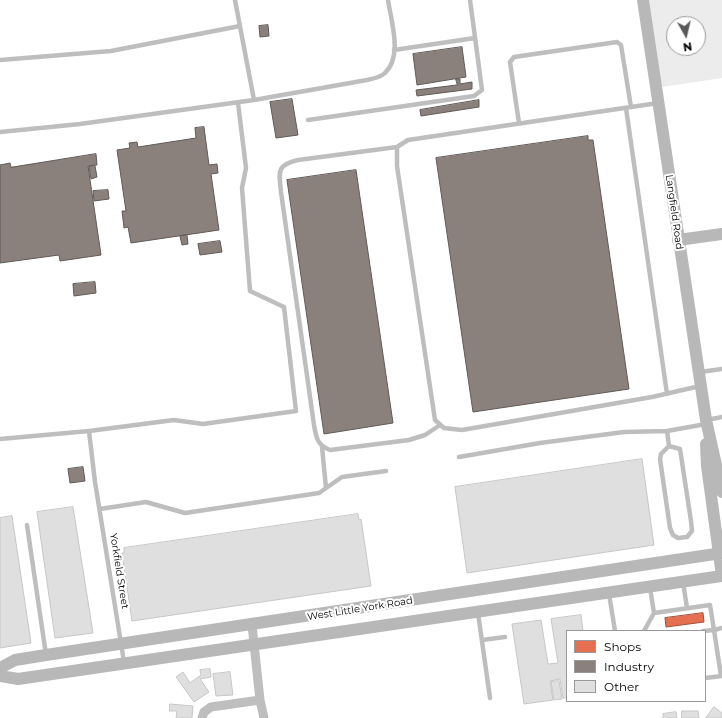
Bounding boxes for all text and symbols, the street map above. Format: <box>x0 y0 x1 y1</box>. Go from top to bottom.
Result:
north arrow <box>666 16 706 56</box>
text: N <box>682 39 693 54</box>
street label: Langfield Road <box>663 174 685 250</box>
street label: Yorkfield Street <box>107 532 131 610</box>
street label: West Little York Road <box>306 595 414 623</box>
legend <box>566 630 706 702</box>
text: Shops <box>604 639 641 654</box>
text: Industry <box>604 659 654 674</box>
text: Other <box>604 679 639 694</box>

